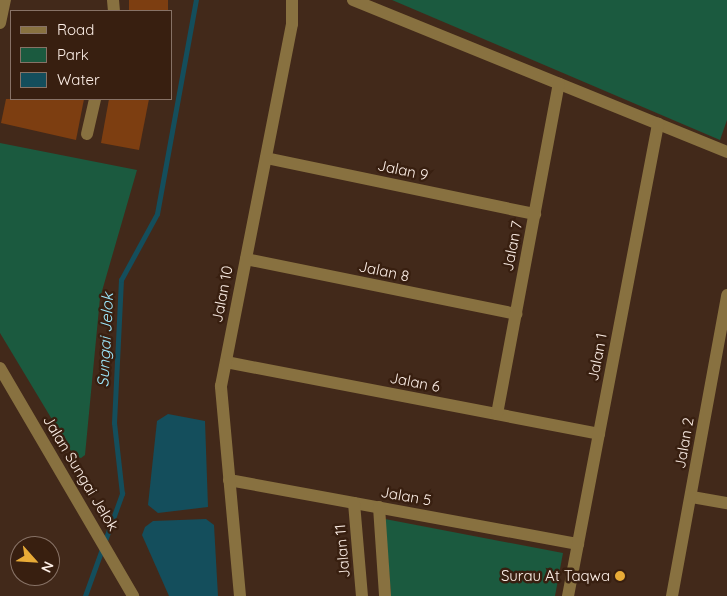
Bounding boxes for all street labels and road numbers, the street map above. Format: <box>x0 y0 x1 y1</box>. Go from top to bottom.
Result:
street label: Jalan 9 <box>376 156 430 184</box>
street label: Jalan 7 <box>498 219 526 273</box>
street label: Jalan 8 <box>357 257 411 285</box>
street label: Jalan 10 <box>208 264 236 324</box>
street label: Jalan 1 <box>584 331 610 383</box>
street label: Jalan 6 <box>388 368 442 396</box>
street label: Jalan Sungai Jelok <box>39 412 123 534</box>
street label: Jalan 2 <box>671 416 697 470</box>
street label: Jalan 5 <box>379 483 433 509</box>
street label: Jalan 11 <box>331 523 353 579</box>

